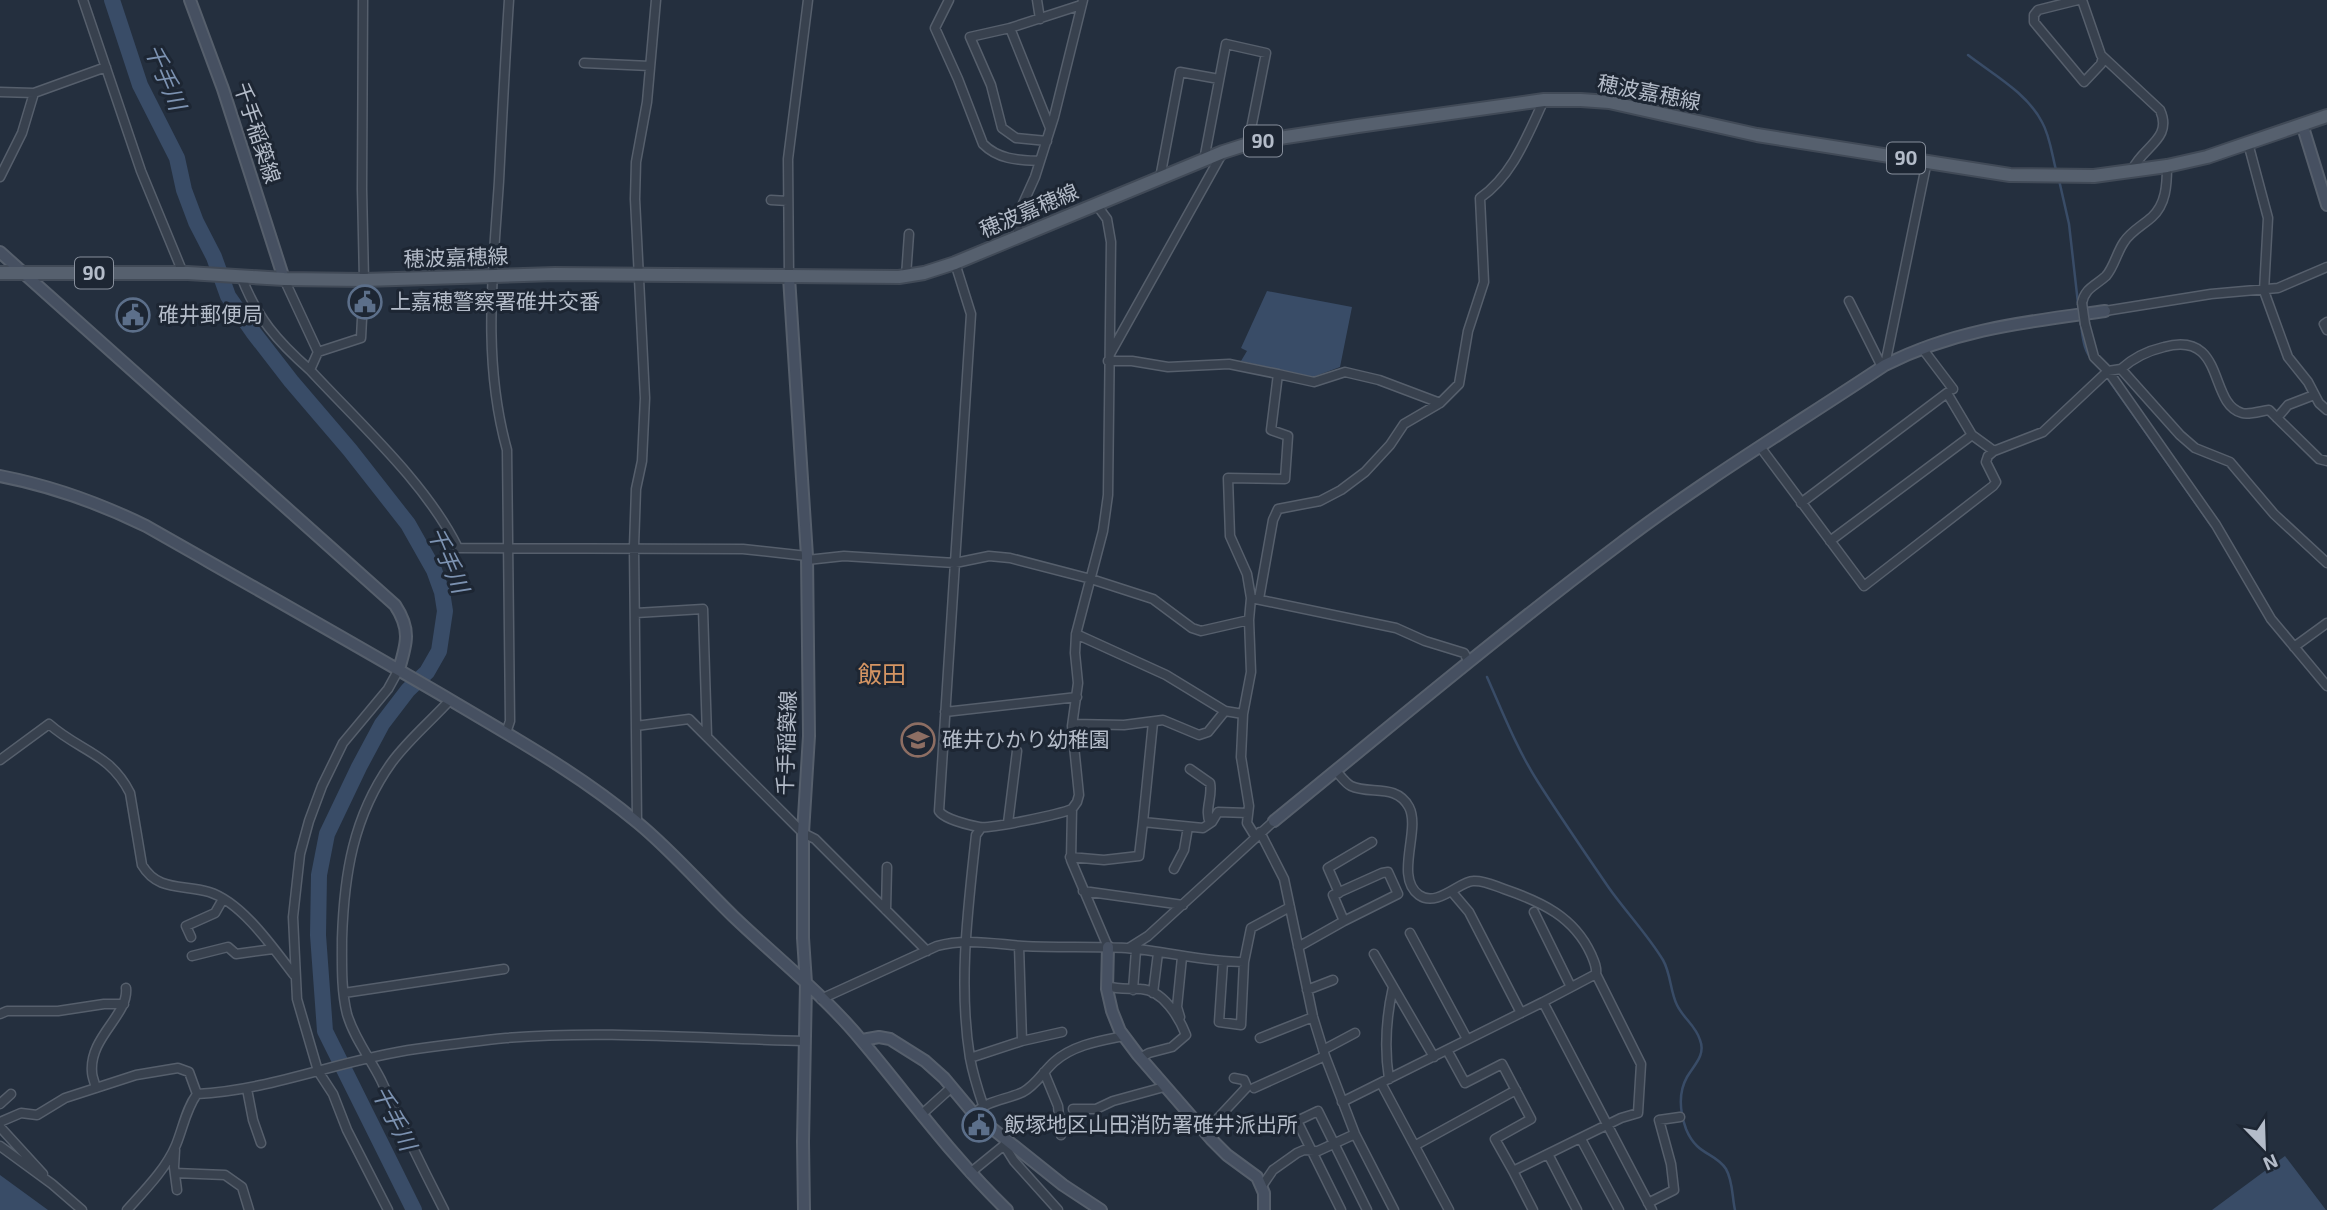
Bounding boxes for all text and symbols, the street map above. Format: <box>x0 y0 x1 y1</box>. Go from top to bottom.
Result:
water label: 千手川 <box>140 39 193 117</box>
street label: 穂波嘉穂線 <box>1595 69 1703 114</box>
street label: 千手稲築線 <box>230 79 287 186</box>
road number: 90 <box>1244 125 1282 156</box>
road number: 90 <box>1887 142 1925 174</box>
street label: 穂波嘉穂線 <box>975 178 1082 242</box>
street label: 穂波嘉穂線 <box>403 242 509 271</box>
road number: 90 <box>75 258 113 288</box>
public building icon: 上嘉穂警察署碓井交番 <box>346 283 384 321</box>
place label: 上嘉穂警察署碓井交番 <box>390 288 600 313</box>
public building icon: 碓井郵便局 <box>114 296 152 334</box>
place label: 碓井郵便局 <box>158 301 263 326</box>
water label: 千手川 <box>423 522 476 600</box>
district label: 飯田 <box>858 659 906 688</box>
street label: 千手稲築線 <box>771 690 800 796</box>
school or university icon: 碓井ひかり幼稚園 <box>899 721 937 759</box>
place label: 碓井ひかり幼稚園 <box>942 726 1110 751</box>
water label: 千手川 <box>367 1080 424 1157</box>
public building icon: 飯塚地区山田消防署碓井派出所 <box>960 1106 998 1144</box>
place label: 飯塚地区山田消防署碓井派出所 <box>1004 1111 1298 1136</box>
north arrow <box>2229 1112 2299 1182</box>
text: N <box>2260 1150 2282 1176</box>

